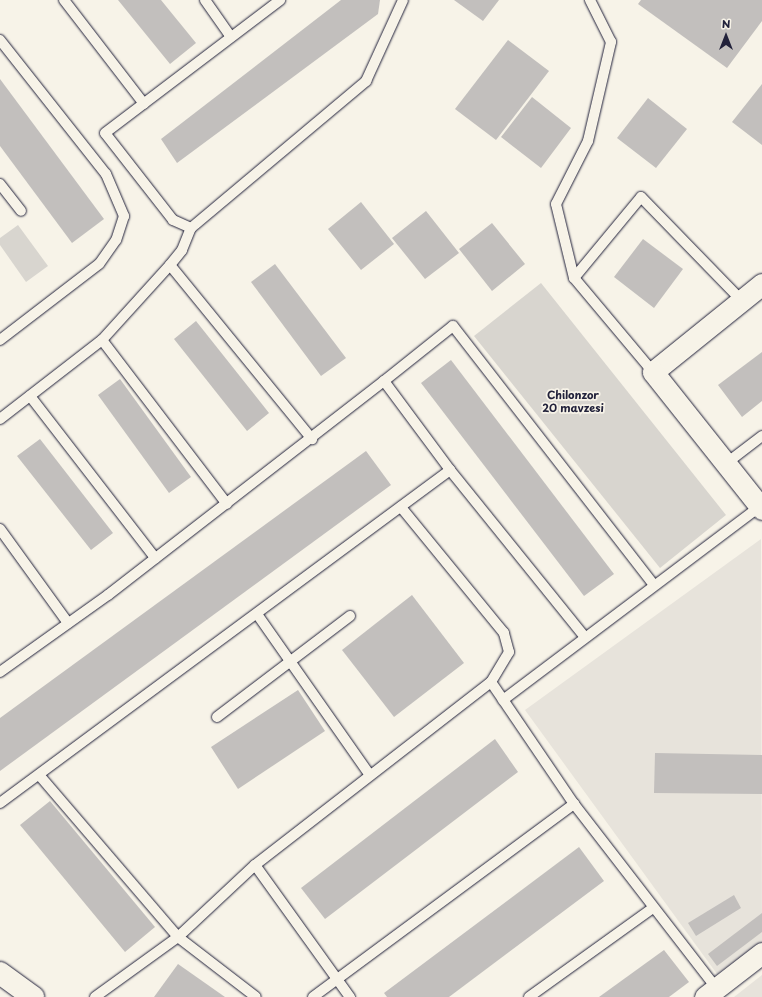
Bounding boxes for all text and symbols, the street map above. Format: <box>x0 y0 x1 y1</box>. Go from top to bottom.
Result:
text: N <box>722 15 730 32</box>
north arrow <box>706 16 746 56</box>
district label: Chilonzor 20 mavzesi <box>542 389 604 415</box>

